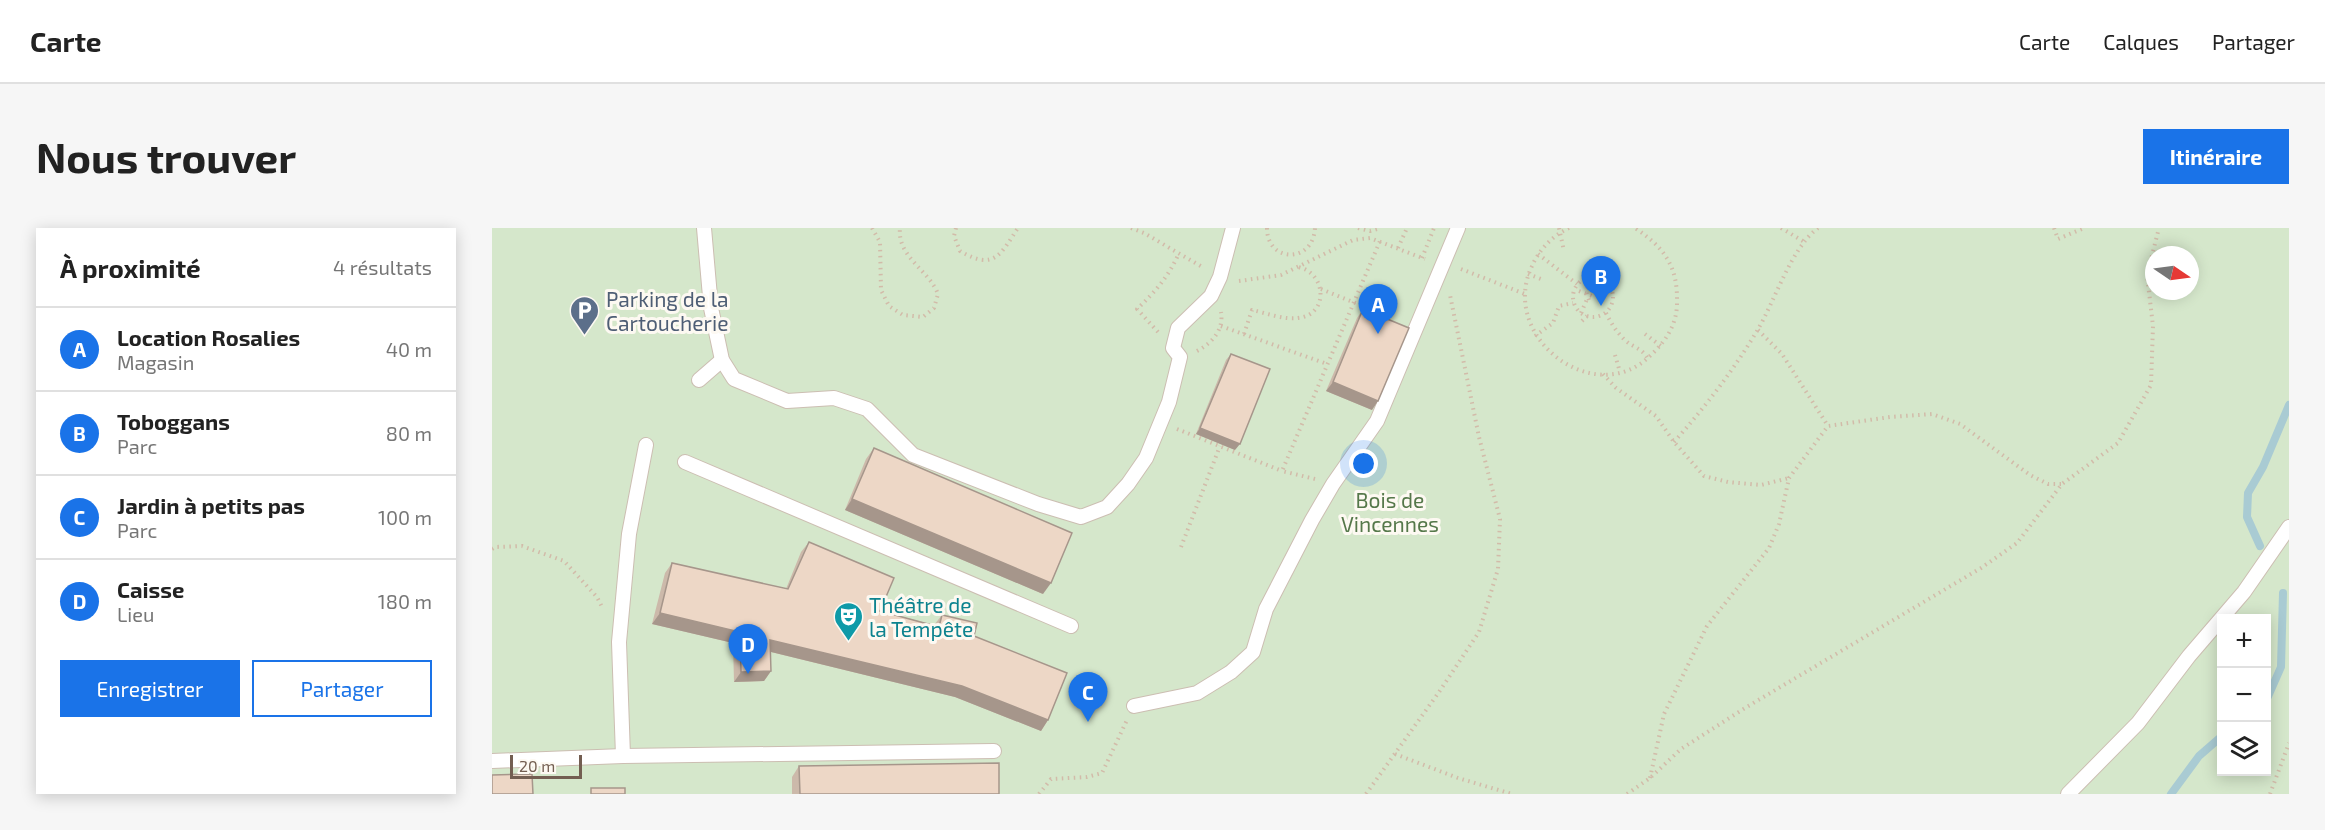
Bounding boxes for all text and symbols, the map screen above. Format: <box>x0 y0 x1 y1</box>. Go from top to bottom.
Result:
text: Carte <box>30 24 102 58</box>
text: Carte <box>2019 29 2070 54</box>
text: Calques <box>2103 29 2179 54</box>
text: Partager <box>2212 29 2295 54</box>
button: Itinéraire <box>2143 129 2289 184</box>
text: Nous trouver <box>36 131 296 181</box>
north arrow <box>2145 246 2199 300</box>
text: À proximité <box>60 252 201 283</box>
text: 4 résultats <box>333 255 432 279</box>
pin: B <box>1582 256 1620 306</box>
pin: A <box>1358 285 1398 334</box>
place label: Parking de la Cartoucherie <box>606 286 729 335</box>
parking icon: Parking de la Cartoucherie <box>569 294 601 336</box>
text: Location Rosalies <box>117 324 300 350</box>
text: A <box>73 337 86 361</box>
text: 40 m <box>386 337 432 361</box>
text: Magasin <box>117 350 194 374</box>
text: Toboggans <box>117 408 230 434</box>
text: B <box>73 421 86 445</box>
text: 80 m <box>386 421 432 445</box>
text: Parc <box>117 434 157 458</box>
your location <box>1349 449 1378 478</box>
park label: Bois de Vincennes <box>1341 487 1439 536</box>
text: Jardin à petits pas <box>117 492 305 518</box>
text: C <box>74 505 85 529</box>
text: 100 m <box>378 505 432 529</box>
text: Parc <box>117 518 157 542</box>
text: Caisse <box>117 576 184 602</box>
text: D <box>73 589 86 613</box>
text: 180 m <box>378 589 432 613</box>
place label: Théâtre de la Tempête <box>869 592 973 641</box>
theatre icon: Théâtre de la Tempête <box>832 600 864 642</box>
text: Lieu <box>117 602 154 626</box>
map controls <box>2217 614 2271 776</box>
button: + <box>2217 614 2271 668</box>
pin: D <box>728 624 768 674</box>
button: Enregistrer <box>60 660 240 717</box>
button: Partager <box>252 660 432 717</box>
button: − <box>2217 668 2271 722</box>
pin: C <box>1068 672 1108 722</box>
button: layers <box>2217 722 2271 776</box>
scale bar <box>510 752 582 780</box>
text: 20 m <box>519 756 555 775</box>

